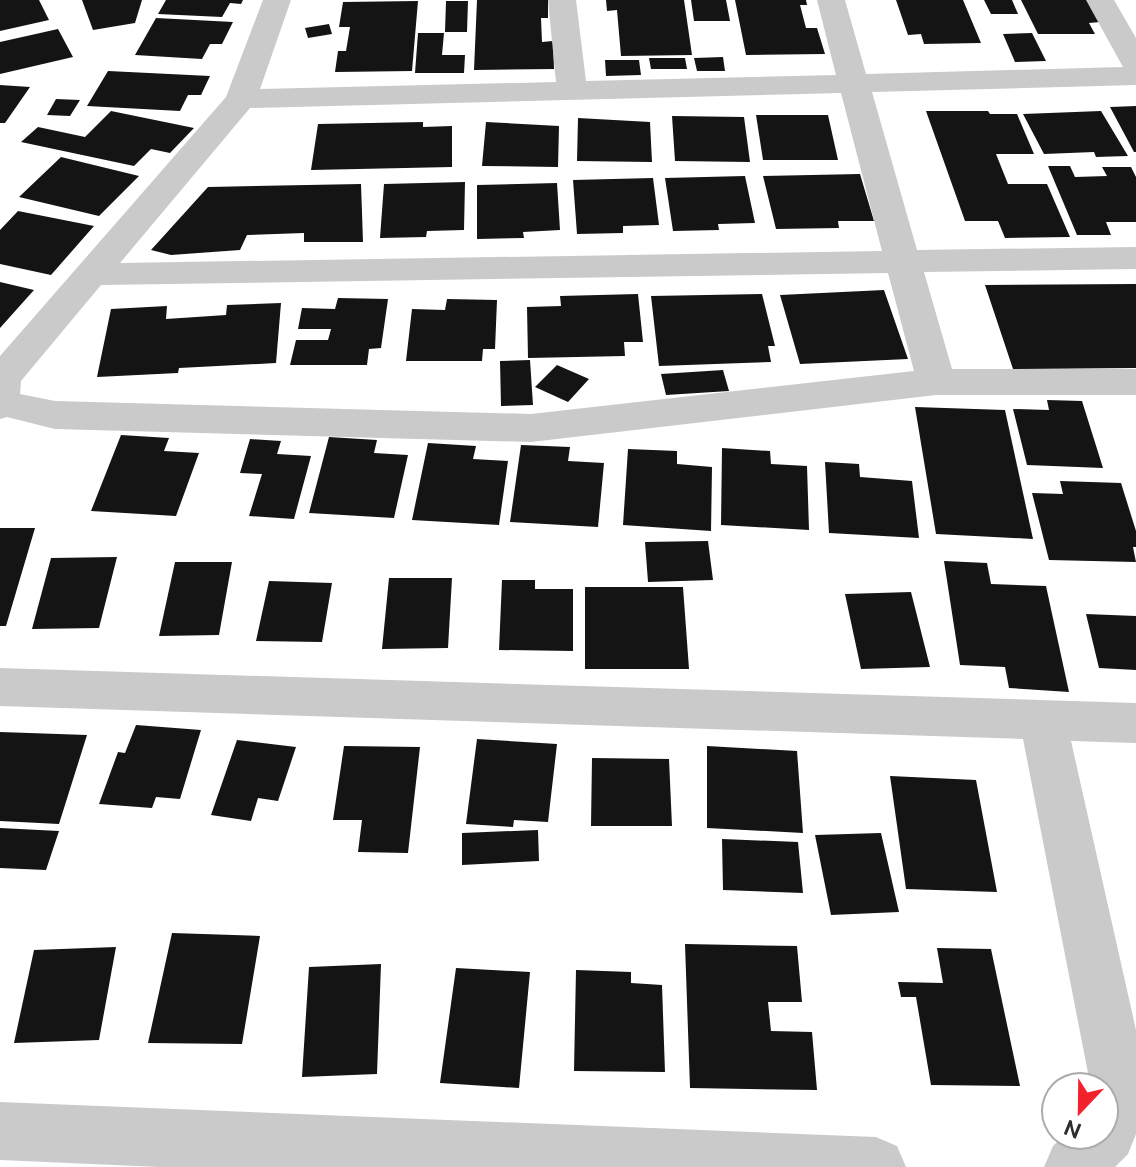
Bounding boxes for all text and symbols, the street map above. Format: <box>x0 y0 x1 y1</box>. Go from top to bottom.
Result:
north arrow <box>1040 1071 1120 1151</box>
text: N <box>1060 1115 1085 1145</box>

